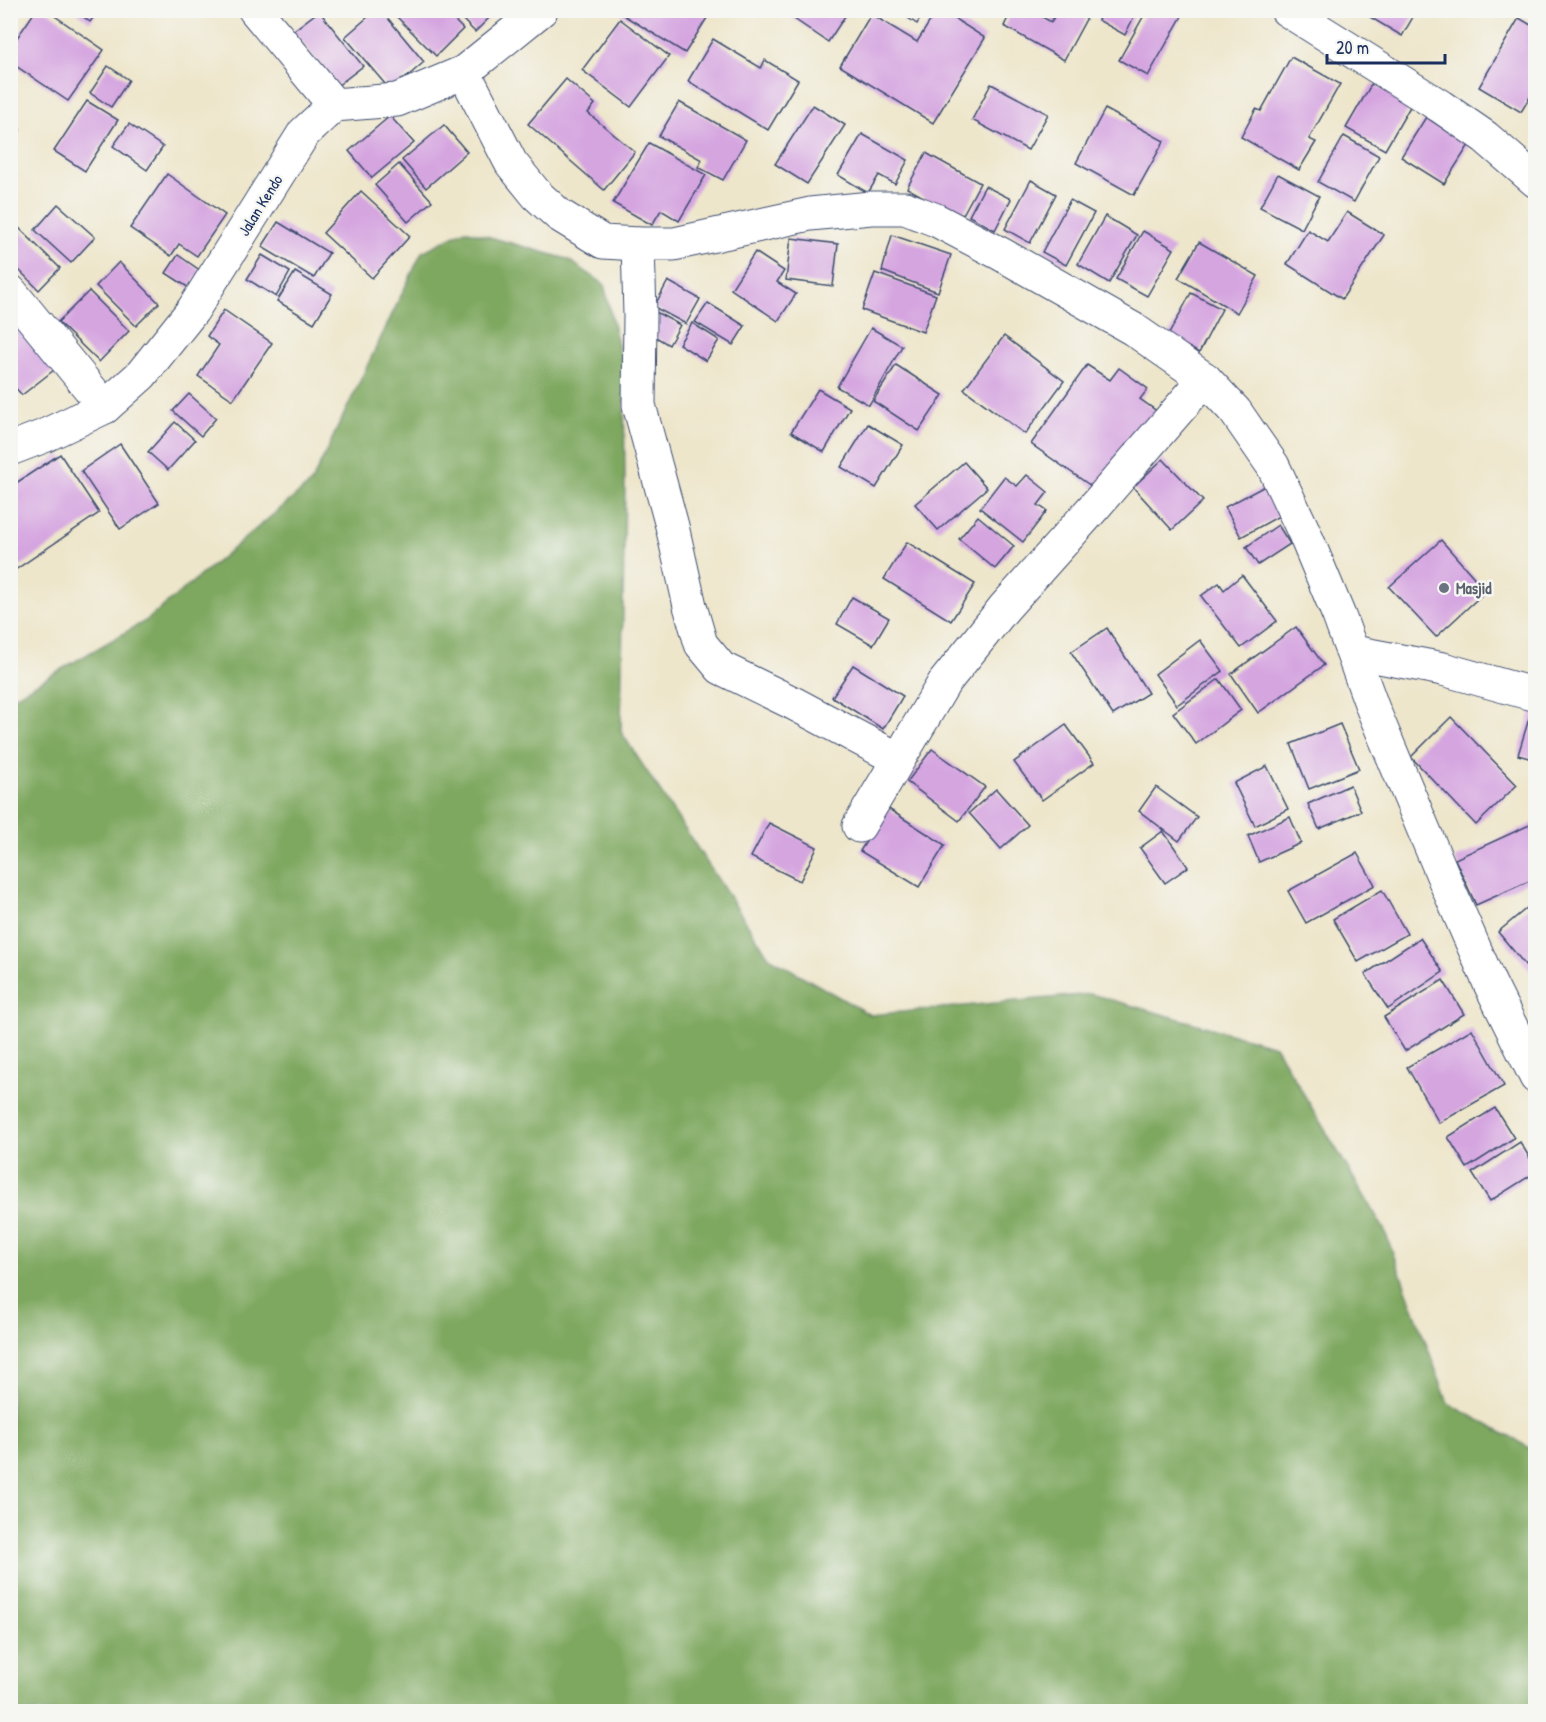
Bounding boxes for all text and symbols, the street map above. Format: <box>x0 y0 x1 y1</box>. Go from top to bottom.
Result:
scale bar <box>1327 27 1446 65</box>
text: 20 m <box>1336 35 1369 60</box>
street label: Jalan Kendo <box>233 170 288 240</box>
place label: Masjid <box>1456 577 1492 599</box>
marker: Masjid <box>1437 581 1451 595</box>

